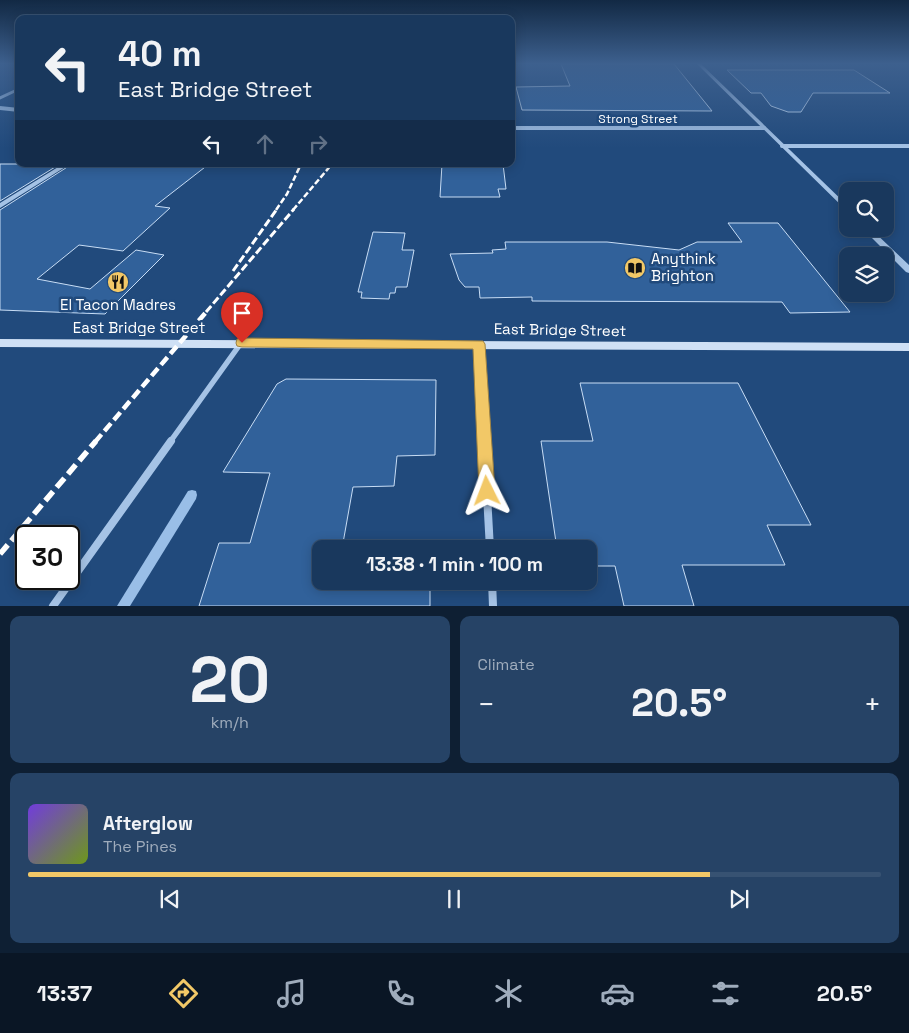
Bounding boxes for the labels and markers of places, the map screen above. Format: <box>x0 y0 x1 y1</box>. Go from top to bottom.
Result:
place label: Anythink Brighton <box>651 249 716 285</box>
library icon: Anythink Brighton <box>623 256 647 280</box>
restaurant icon: El Tacon Madres <box>106 270 130 294</box>
pin <box>221 292 263 343</box>
place label: El Tacon Madres <box>60 295 176 314</box>

